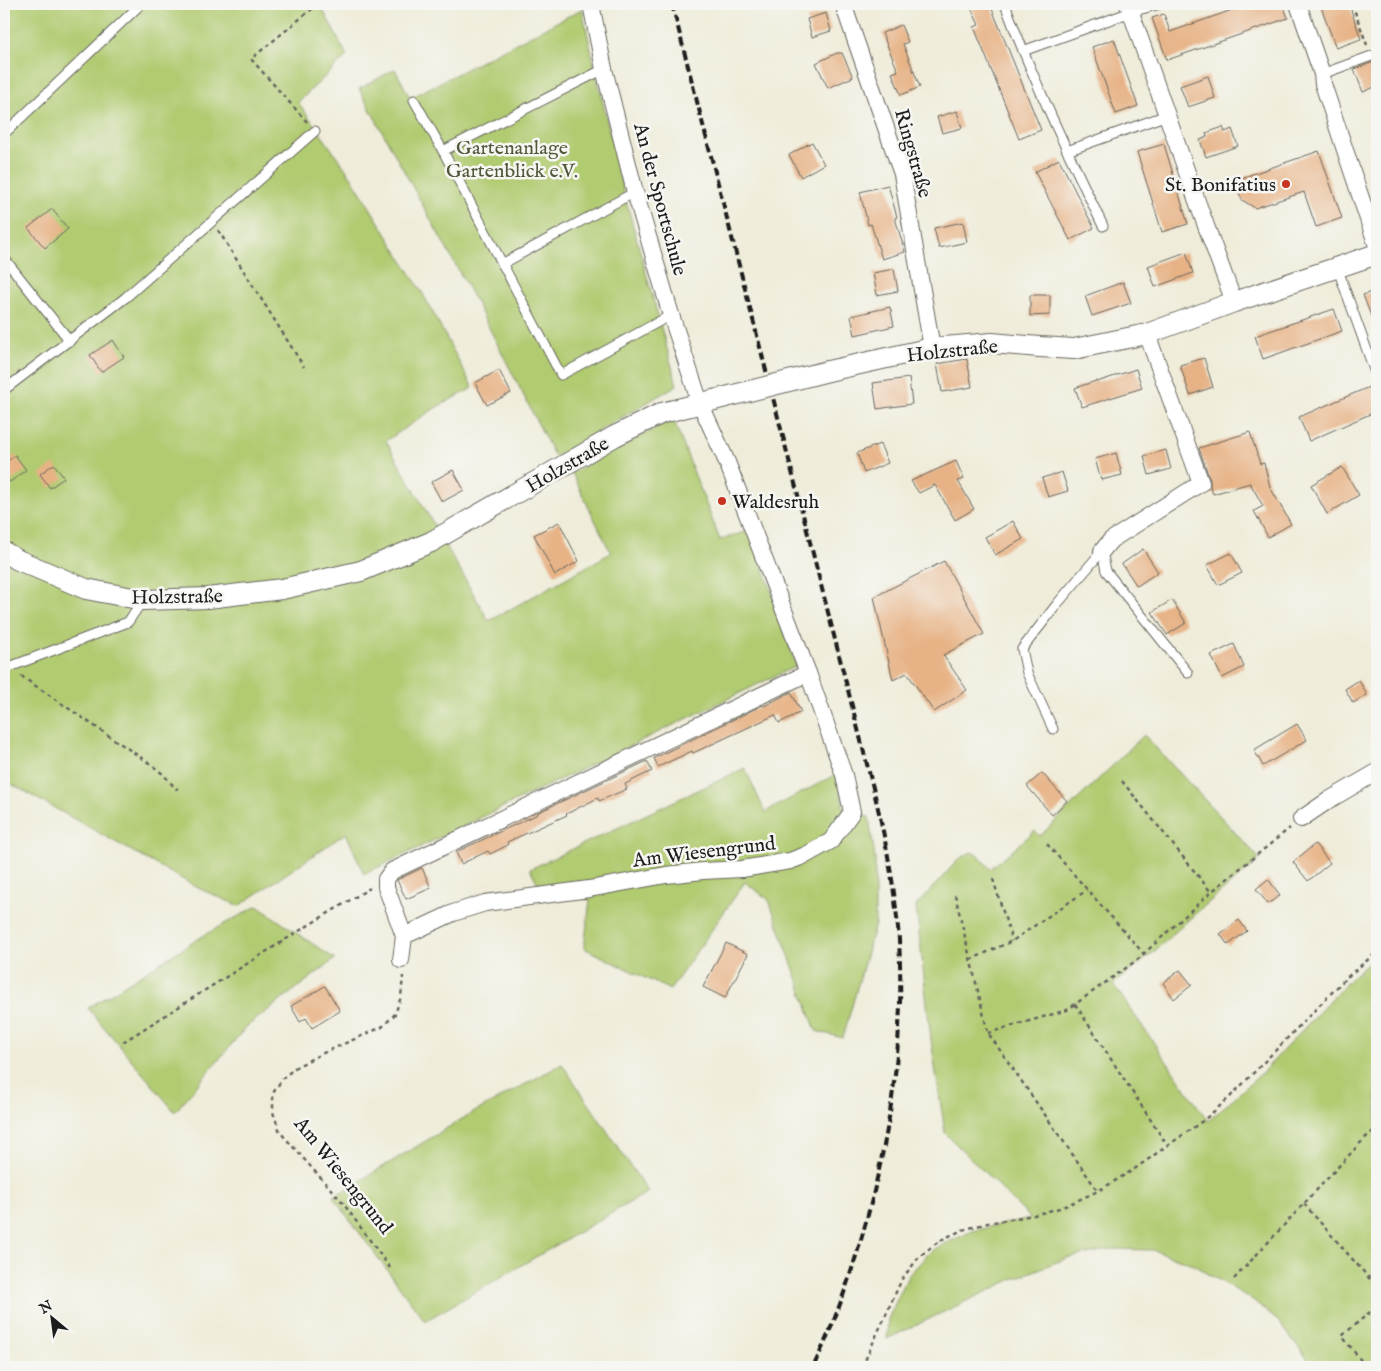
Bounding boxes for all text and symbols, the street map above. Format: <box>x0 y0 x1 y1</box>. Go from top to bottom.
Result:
street label: Ringstraße <box>888 106 937 201</box>
street label: An der Sportschule <box>627 119 692 279</box>
park label: Gartenanlage Gartenblick e.V. <box>446 136 578 184</box>
place label: St. Bonifatius <box>1165 173 1276 198</box>
marker: St. Bonifatius <box>1280 178 1292 190</box>
street label: Holzstraße <box>905 334 999 369</box>
street label: Holzstraße <box>522 432 614 499</box>
place label: Waldesruh <box>732 490 819 515</box>
marker: Waldesruh <box>716 495 728 507</box>
street label: Holzstraße <box>131 584 223 611</box>
street label: Am Wiesengrund <box>630 831 777 874</box>
street label: Am Wiesengrund <box>287 1112 398 1240</box>
north arrow <box>28 1294 78 1344</box>
text: N <box>36 1297 56 1319</box>

